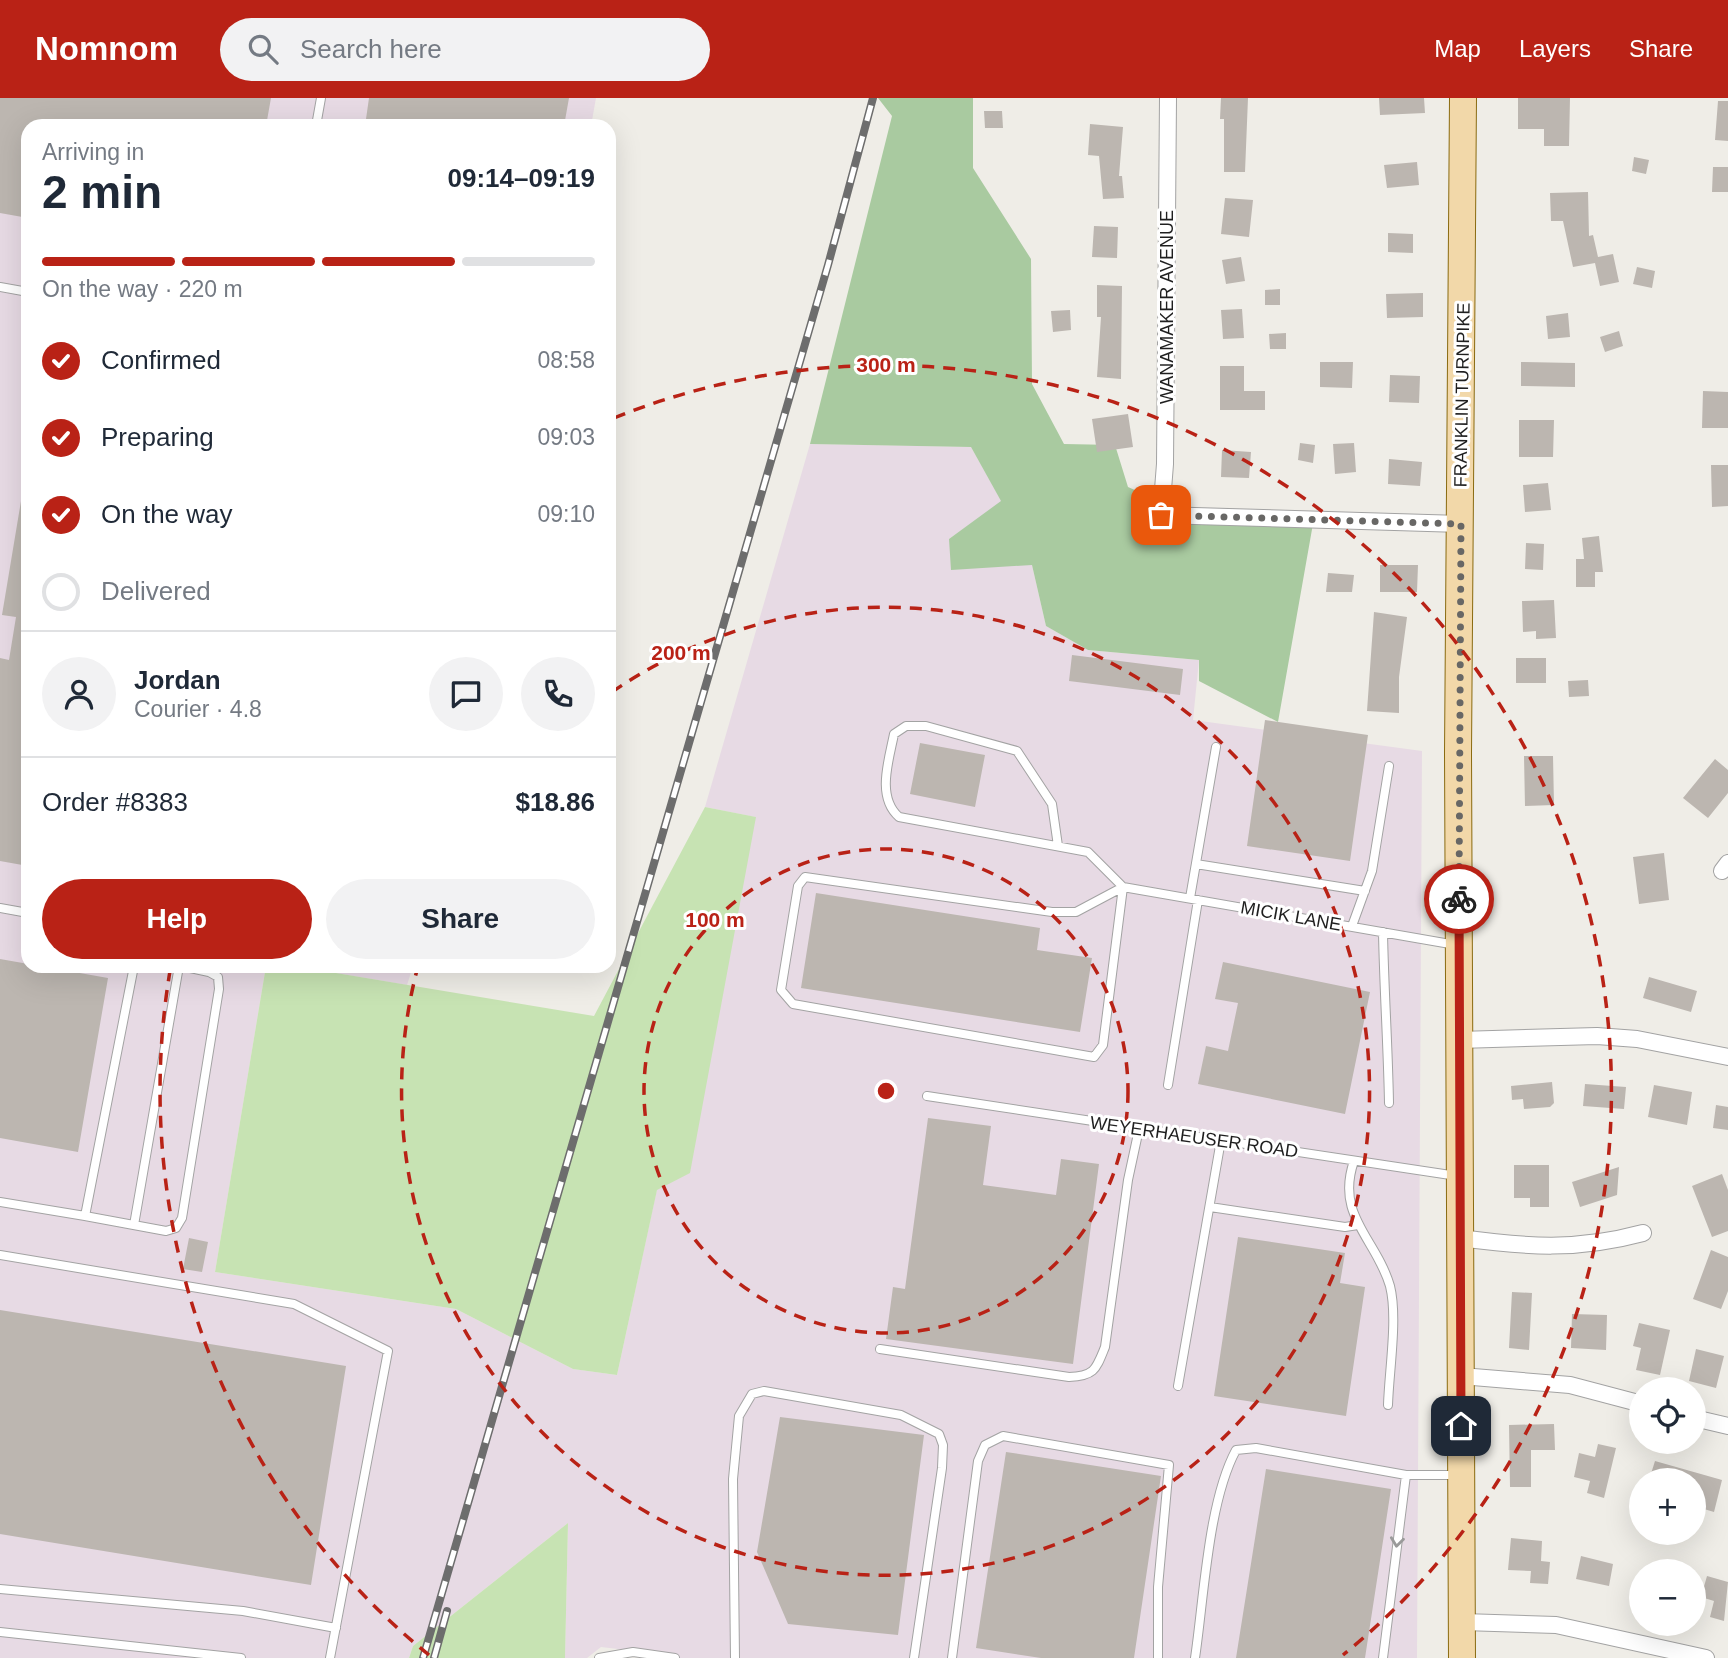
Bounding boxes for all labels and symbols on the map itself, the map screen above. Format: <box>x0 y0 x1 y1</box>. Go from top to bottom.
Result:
street label: WANAMAKER AVENUE <box>1157 210 1177 404</box>
street label: FRANKLIN TURNPIKE <box>1450 302 1474 488</box>
text: 300 m <box>856 353 916 376</box>
pin <box>1131 485 1191 545</box>
text: 200 m <box>651 641 711 664</box>
courier <box>1424 864 1494 934</box>
street label: MICIK LANE <box>1239 897 1343 935</box>
text: 100 m <box>685 908 745 931</box>
centre of rings <box>874 1079 898 1103</box>
street label: WEYERHAEUSER ROAD <box>1089 1112 1299 1162</box>
pin <box>1431 1396 1491 1456</box>
one-way arrow <box>1389 1537 1404 1548</box>

